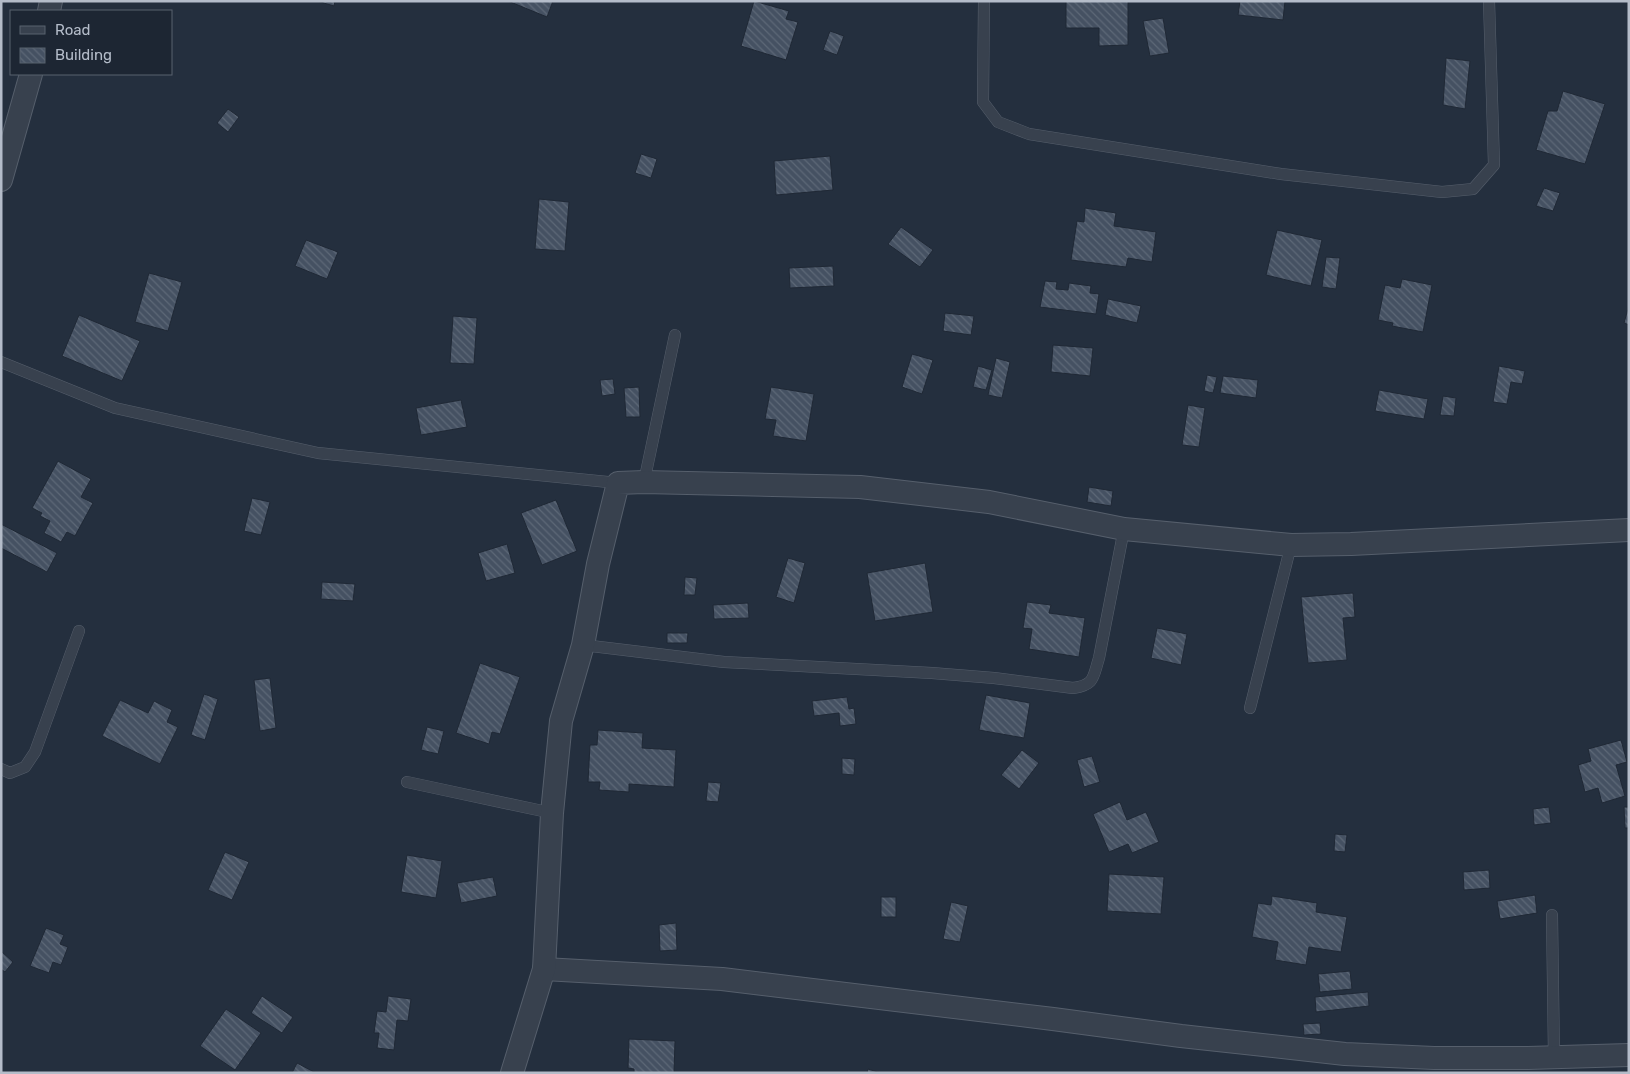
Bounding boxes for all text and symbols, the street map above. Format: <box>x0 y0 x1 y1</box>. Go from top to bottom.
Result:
legend <box>10 10 172 75</box>
text: Road <box>55 21 91 39</box>
text: Building <box>55 46 112 64</box>

